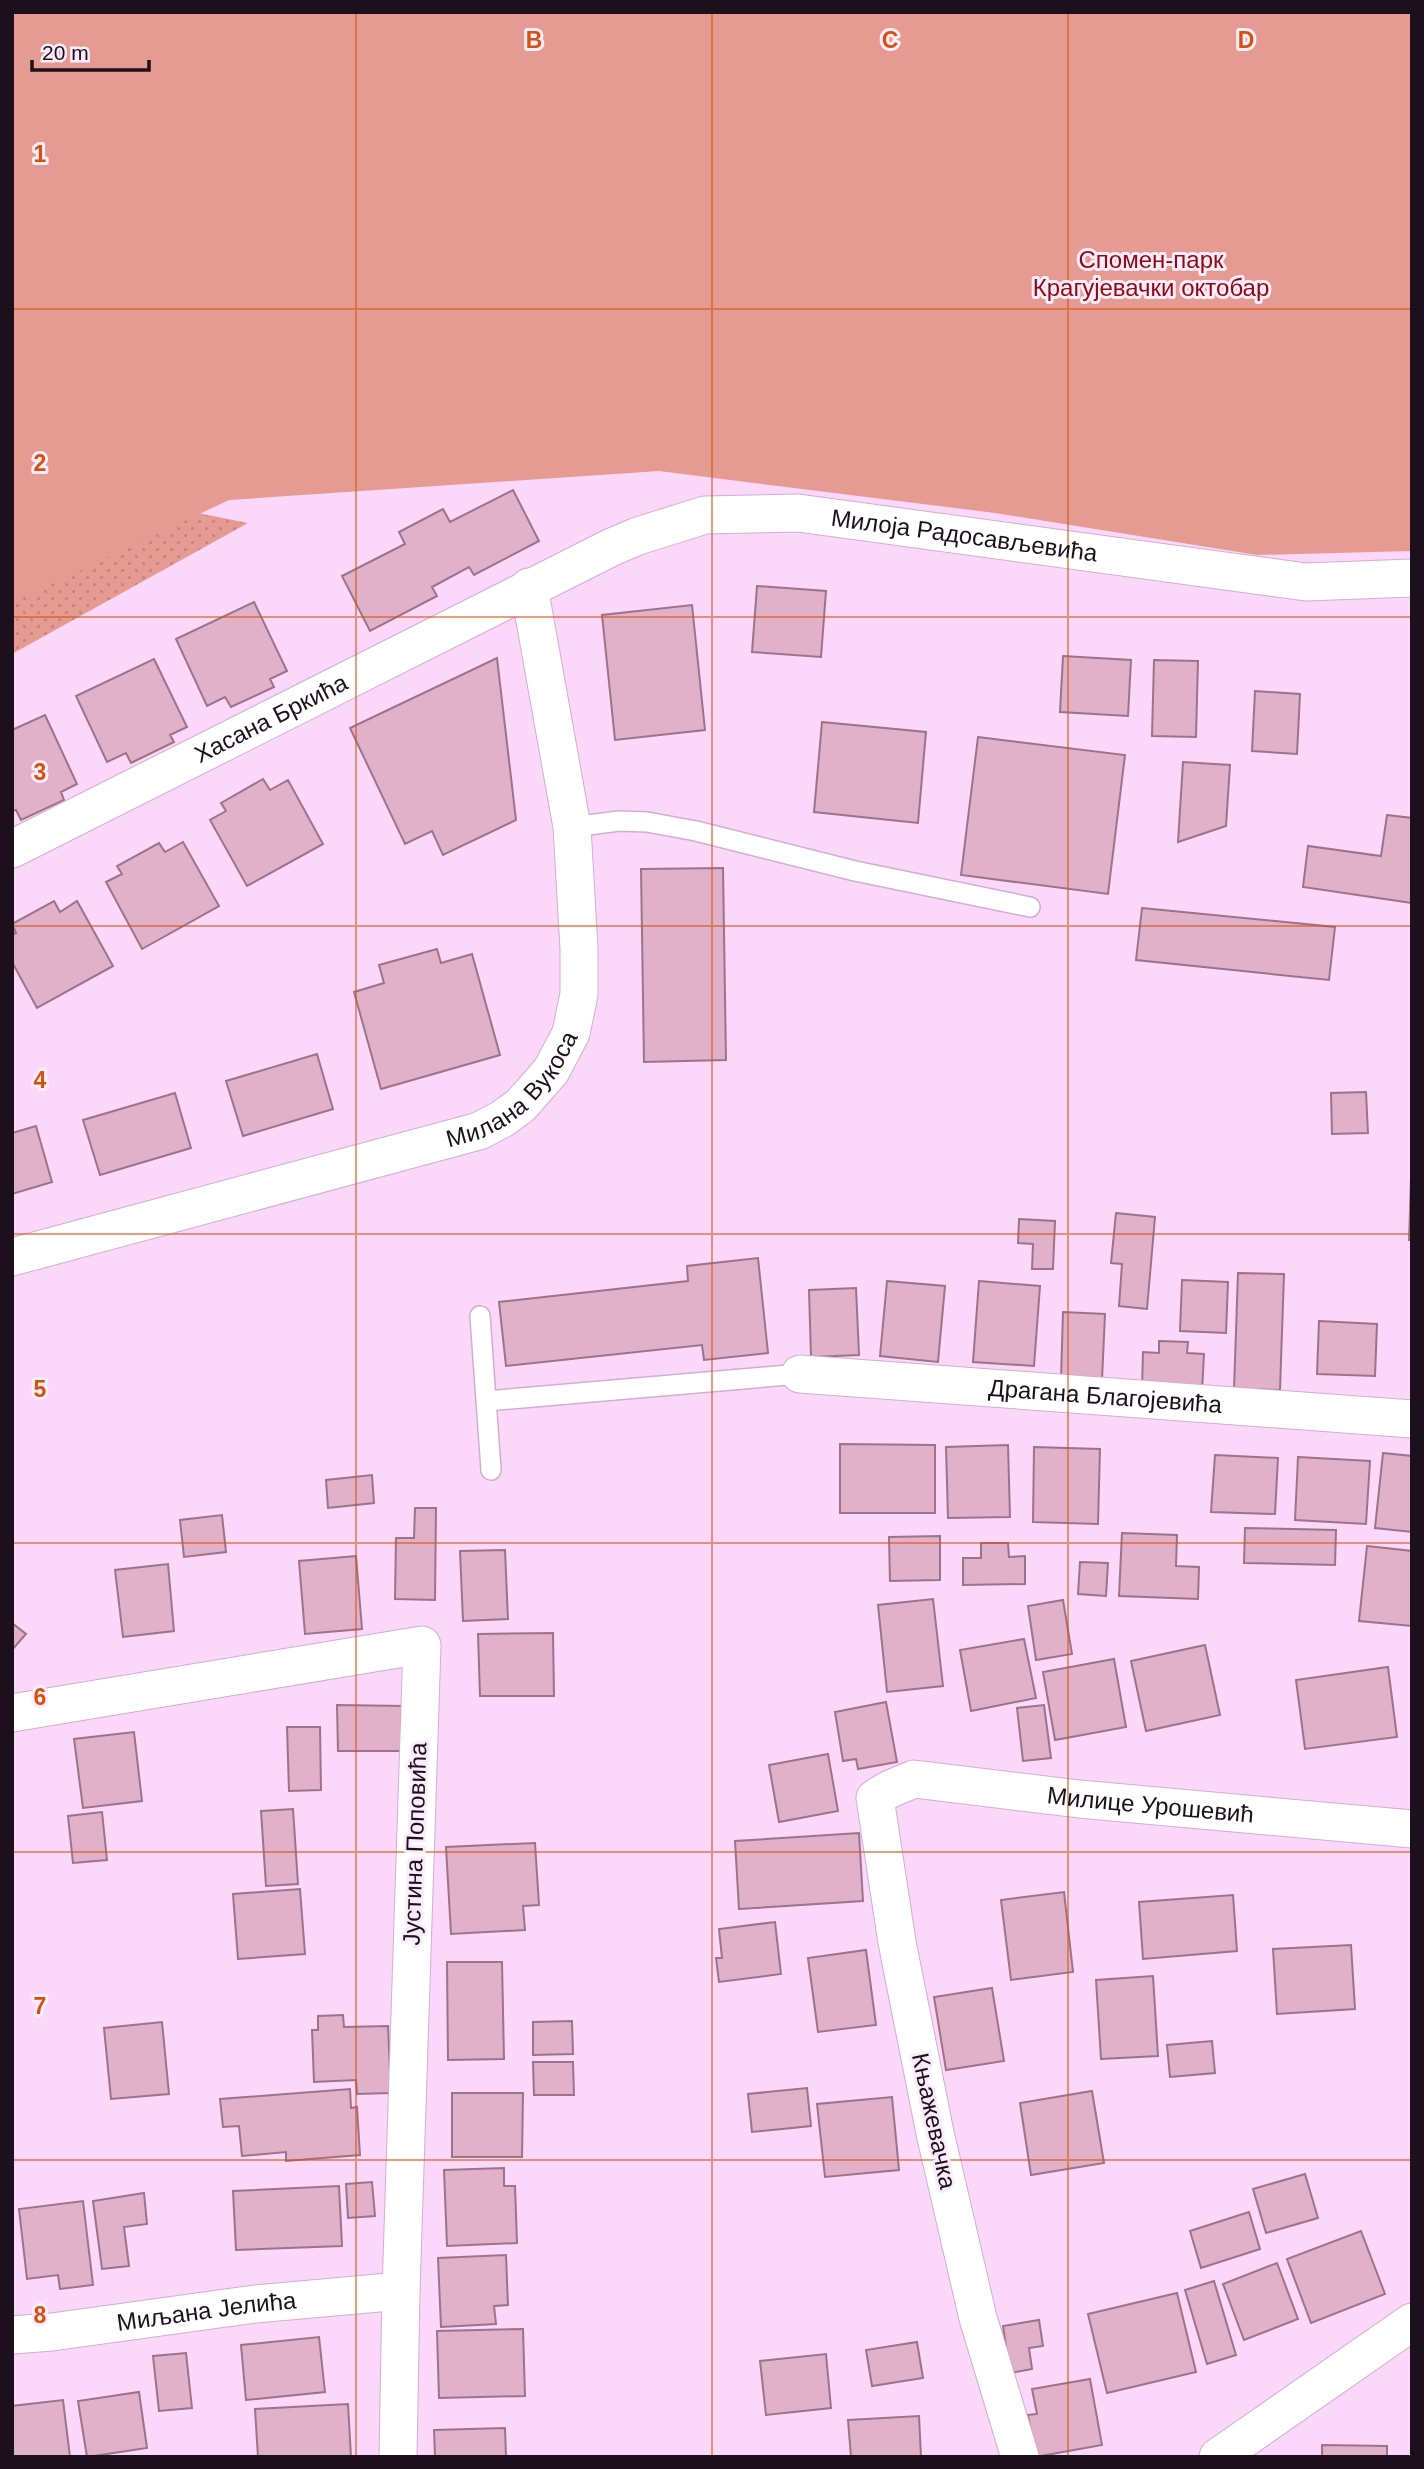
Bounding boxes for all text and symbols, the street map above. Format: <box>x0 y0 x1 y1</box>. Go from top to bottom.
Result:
text: B <box>526 27 542 53</box>
text: C <box>882 27 898 53</box>
text: D <box>1238 27 1254 53</box>
scale bar <box>32 28 149 72</box>
text: 20 m <box>42 41 89 64</box>
text: 1 <box>34 141 47 167</box>
park label: Спомен-парк Крагујевачки октобар <box>1033 246 1269 301</box>
text: 2 <box>34 450 46 476</box>
street label: Милоја Радосављевића <box>830 504 1100 567</box>
street label: Хасана Бркића <box>190 668 352 768</box>
text: 3 <box>34 759 46 785</box>
street label: Милана Вукоса <box>443 1026 583 1152</box>
text: 4 <box>34 1067 47 1093</box>
street label: Драгана Благојевића <box>988 1374 1223 1418</box>
text: 5 <box>34 1376 47 1402</box>
text: 6 <box>34 1684 46 1710</box>
street label: Јустина Поповића <box>397 1741 432 1946</box>
street label: Милице Урошевић <box>1046 1781 1255 1828</box>
text: 7 <box>34 1993 46 2019</box>
street label: Књажевачка <box>907 2050 962 2192</box>
street label: Миљана Јелића <box>115 2286 298 2336</box>
text: 8 <box>34 2302 47 2328</box>

